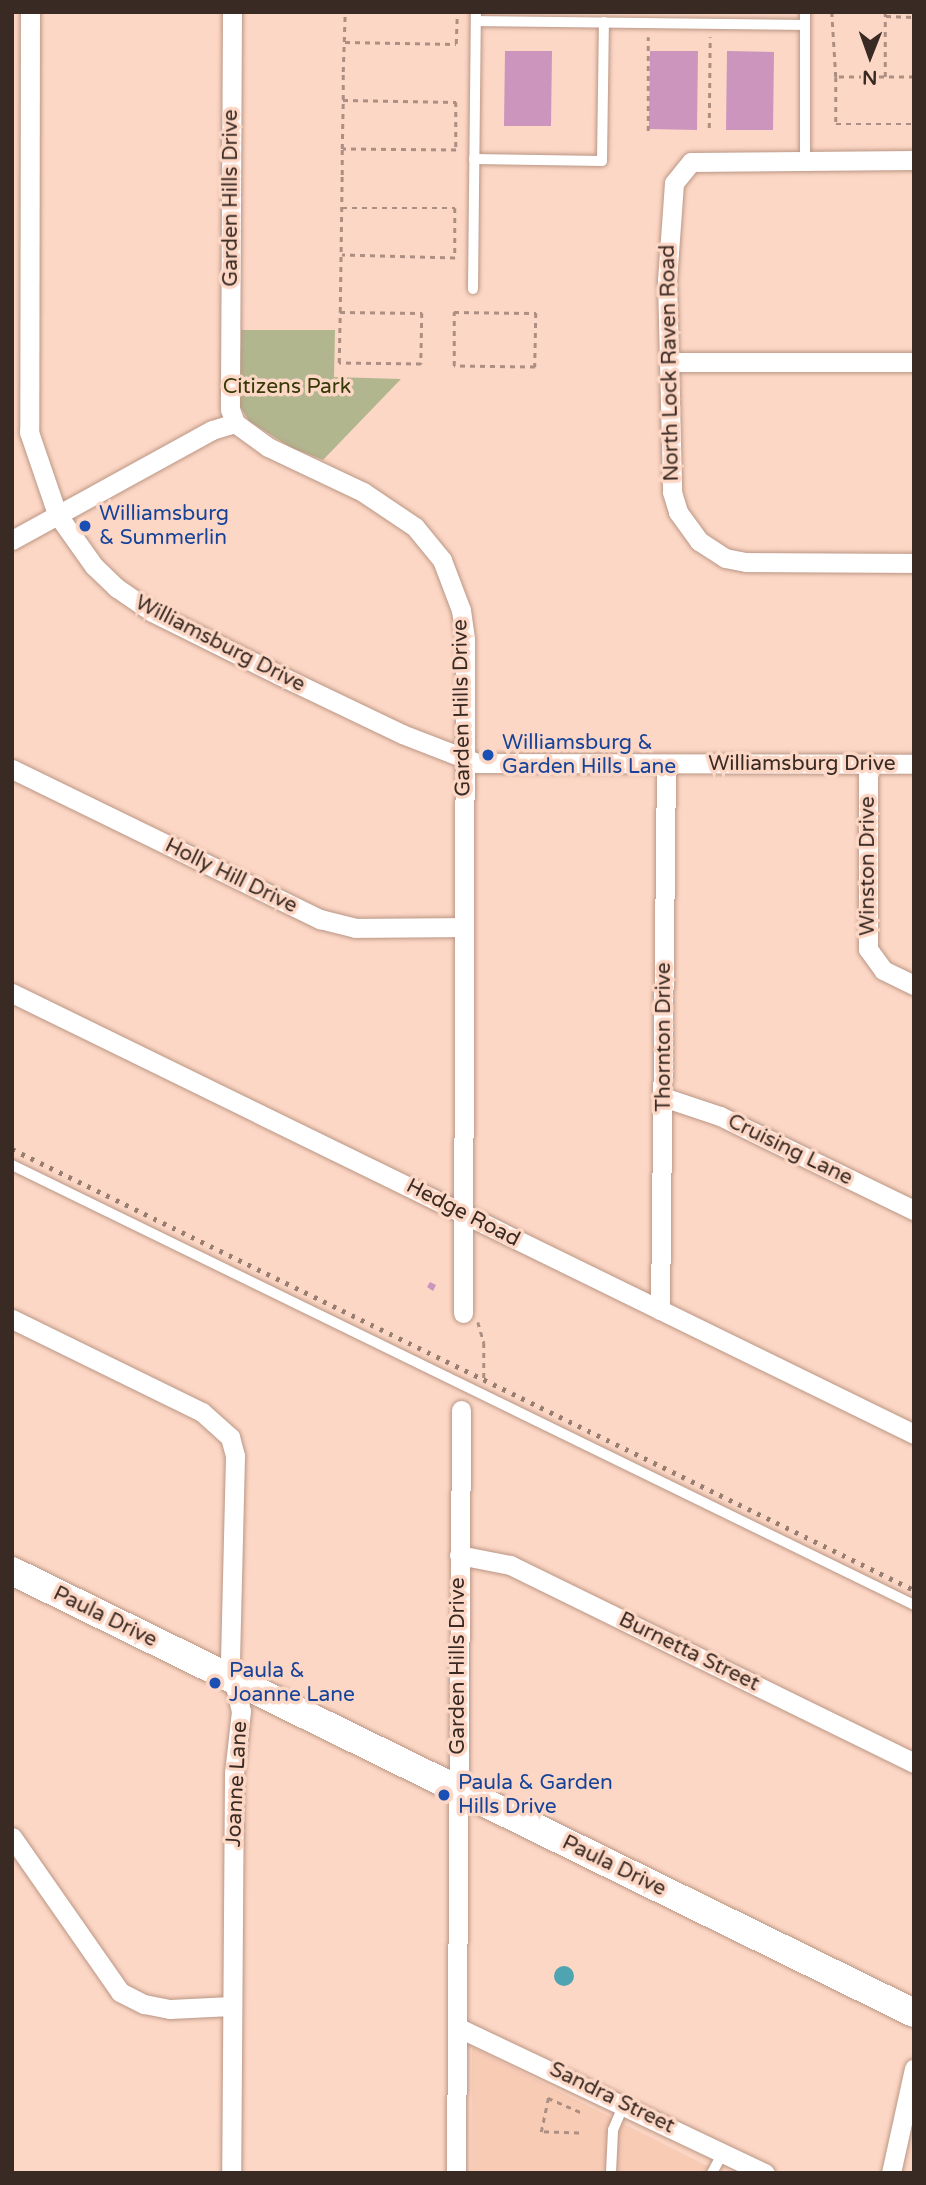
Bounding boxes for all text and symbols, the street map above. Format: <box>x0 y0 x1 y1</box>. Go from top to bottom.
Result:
north arrow <box>835 21 905 91</box>
text: N <box>862 66 877 88</box>
street label: Garden Hills Drive <box>218 109 244 287</box>
street label: North Lock Raven Road <box>655 244 685 482</box>
park label: Citizens Park <box>223 374 351 400</box>
place label: Williamsburg & Summerlin <box>99 501 229 551</box>
marker: Williamsburg & Summerlin <box>77 518 93 534</box>
street label: Williamsburg Drive <box>131 590 309 698</box>
street label: Garden Hills Drive <box>448 619 476 797</box>
place label: Williamsburg & Garden Hills Lane <box>502 730 676 780</box>
marker: Williamsburg & Garden Hills Lane <box>480 747 496 763</box>
street label: Williamsburg Drive <box>708 751 896 777</box>
street label: Winston Drive <box>855 796 881 936</box>
street label: Holly Hill Drive <box>161 833 301 919</box>
street label: Thornton Drive <box>651 962 677 1112</box>
street label: Cruising Lane <box>723 1109 857 1191</box>
street label: Hedge Road <box>402 1174 524 1252</box>
street label: Garden Hills Drive <box>445 1577 471 1755</box>
street label: Paula Drive <box>49 1581 161 1653</box>
street label: Burnetta Street <box>615 1607 763 1697</box>
place label: Paula & Joanne Lane <box>229 1658 355 1708</box>
marker: Paula & Joanne Lane <box>207 1675 223 1691</box>
street label: Joanne Lane <box>221 1721 253 1847</box>
place label: Paula & Garden Hills Drive <box>458 1770 613 1820</box>
marker: Paula & Garden Hills Drive <box>436 1787 452 1803</box>
street label: Paula Drive <box>558 1830 670 1902</box>
street label: Sandra Street <box>545 2057 679 2139</box>

